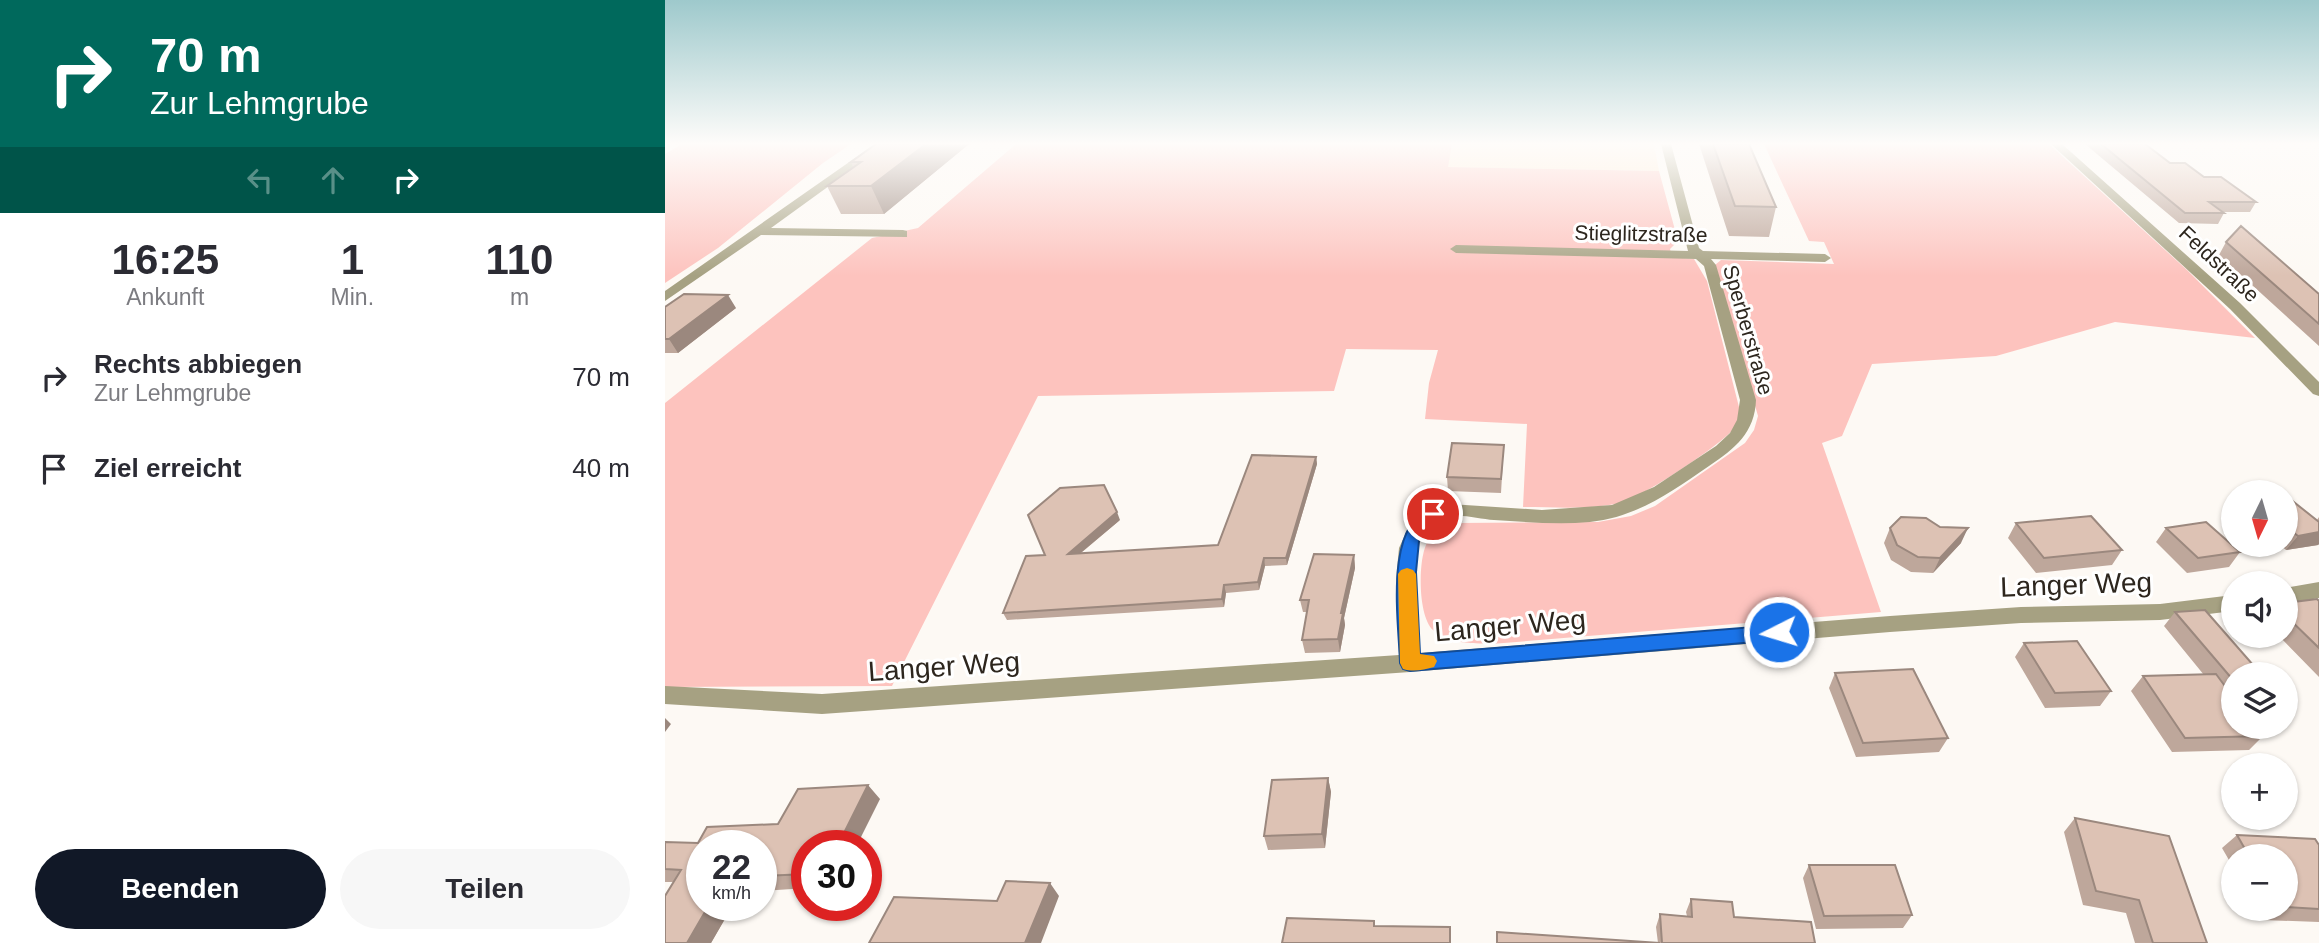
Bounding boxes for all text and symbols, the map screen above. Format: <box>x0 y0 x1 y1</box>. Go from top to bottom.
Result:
icon: right <box>35 28 126 119</box>
text: 70 m <box>150 28 262 82</box>
text: Zur Lehmgrube <box>150 85 369 121</box>
icon: left <box>241 161 279 199</box>
icon: ahead <box>314 161 352 199</box>
icon: right <box>387 161 425 199</box>
street label: Stieglitzstraße <box>1574 221 1708 246</box>
street label: Feldstraße <box>2175 221 2264 306</box>
text: 16:25 <box>112 236 219 283</box>
text: 1 <box>341 236 364 283</box>
text: 110 <box>486 236 553 283</box>
street label: Sperberstraße <box>1719 262 1778 398</box>
text: Ankunft <box>126 284 204 310</box>
text: Min. <box>331 284 374 310</box>
text: m <box>510 284 529 310</box>
text: Rechts abbiegen <box>94 349 302 379</box>
icon: right <box>35 359 73 397</box>
text: 70 m <box>572 362 630 392</box>
text: Zur Lehmgrube <box>94 380 251 406</box>
icon: arrive <box>35 450 73 488</box>
text: Ziel erreicht <box>94 453 241 483</box>
text: 40 m <box>572 453 630 483</box>
north arrow <box>2221 480 2298 556</box>
map controls <box>2221 480 2298 921</box>
pin <box>1403 484 1463 544</box>
icon: arrive <box>1414 495 1452 533</box>
street label: Langer Weg <box>2000 566 2153 603</box>
button: sound <box>2221 571 2298 648</box>
position arrow <box>1742 595 1816 669</box>
street label: Langer Weg <box>1433 603 1587 648</box>
street label: Langer Weg <box>867 646 1021 687</box>
button: layers <box>2221 662 2298 739</box>
button: + <box>2221 753 2298 830</box>
speed limit sign: 30 <box>791 830 882 921</box>
button: − <box>2221 844 2298 921</box>
text: 22 <box>712 847 751 886</box>
button: Beenden <box>35 849 326 929</box>
button: Teilen <box>340 849 630 929</box>
text: km/h <box>712 883 751 903</box>

